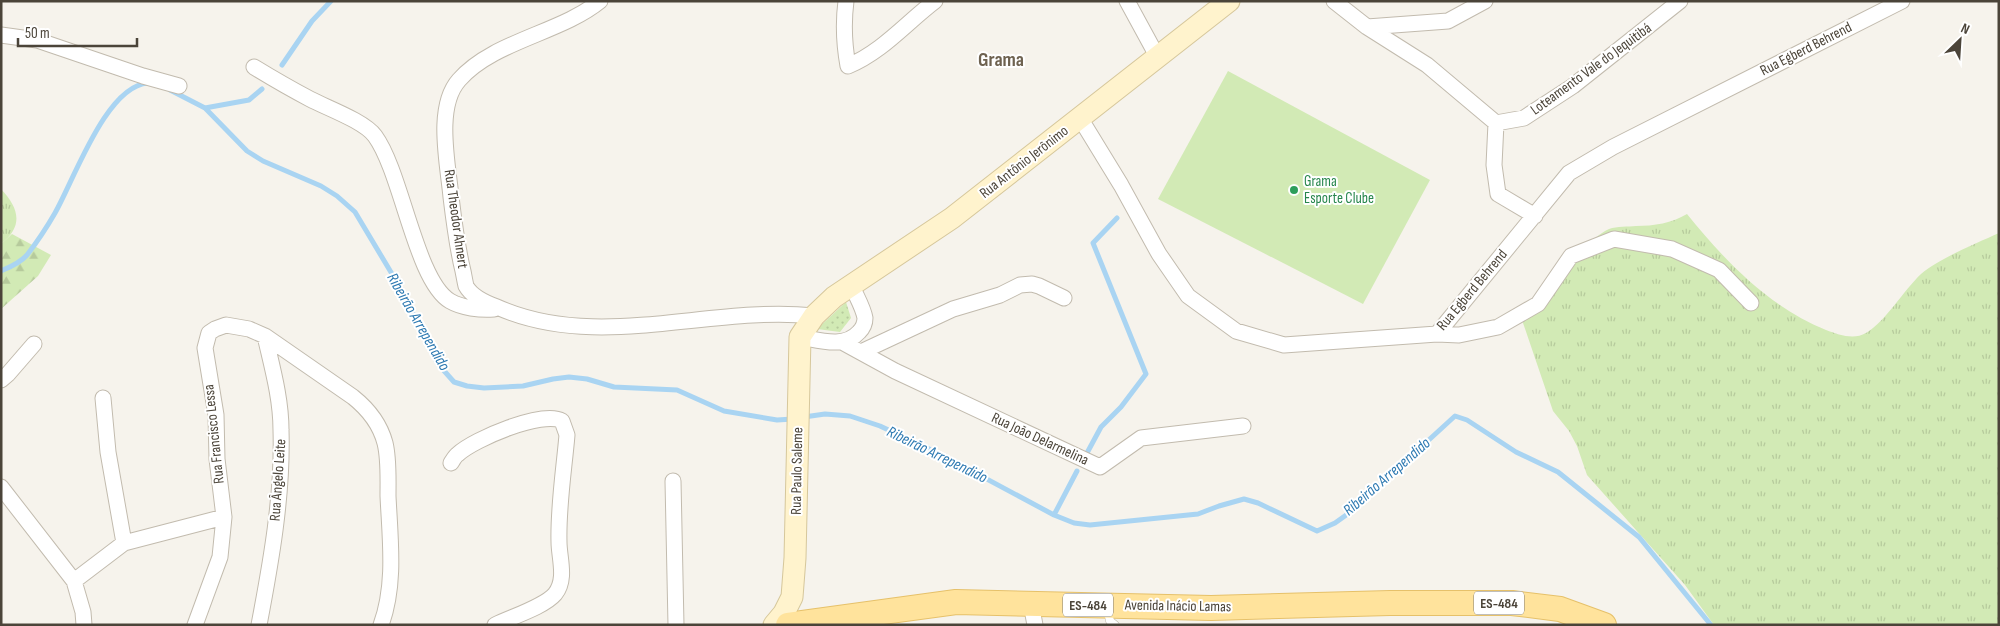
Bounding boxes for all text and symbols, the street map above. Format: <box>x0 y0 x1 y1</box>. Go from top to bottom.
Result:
scale bar <box>18 15 136 47</box>
north arrow <box>1935 15 1985 65</box>
street label: Rua Egberd Behrend <box>1757 18 1855 80</box>
street label: Loteamento Vale do Jequitibá <box>1527 19 1655 119</box>
text: N <box>1958 19 1972 38</box>
text: 50 m <box>25 24 50 43</box>
district label: Grama <box>978 48 1024 72</box>
street label: Rua Antônio Jerônimo <box>976 121 1072 203</box>
street label: Rua Theodor Ahnert <box>440 168 472 270</box>
place label: Grama Esporte Clube <box>1304 172 1374 208</box>
marker: Grama Esporte Clube <box>1288 184 1300 196</box>
street label: Rua Egberd Behrend <box>1432 245 1512 335</box>
water label: Ribeirão Arrependido <box>382 270 454 375</box>
street label: Rua Francisco Lessa <box>199 383 229 485</box>
street label: Rua João Delarmelina <box>988 408 1092 470</box>
water label: Ribeirão Arrependido <box>884 422 991 488</box>
street label: Rua Paulo Saleme <box>787 427 807 515</box>
water label: Ribeirão Arrependido <box>1339 434 1435 520</box>
street label: Rua Ângelo Leite <box>266 438 290 522</box>
road number: ES-484 <box>1474 592 1524 614</box>
road number: ES-484 <box>1063 594 1113 616</box>
street label: Avenida Inácio Lamas <box>1124 596 1231 616</box>

